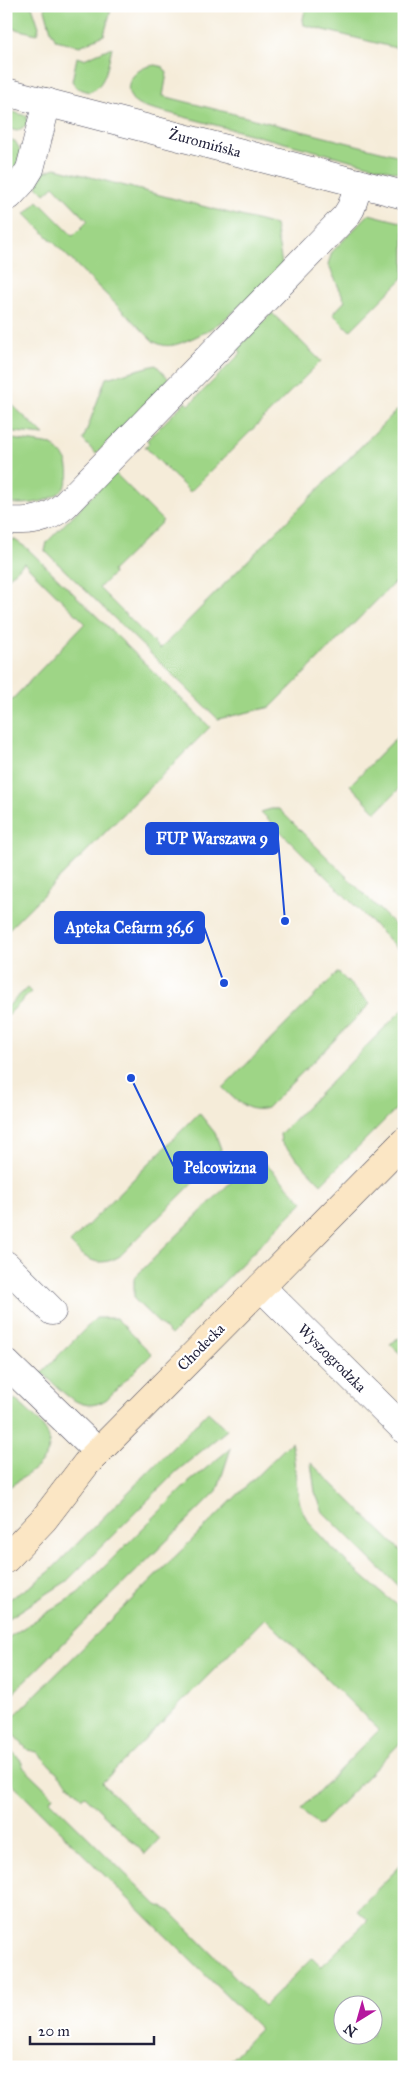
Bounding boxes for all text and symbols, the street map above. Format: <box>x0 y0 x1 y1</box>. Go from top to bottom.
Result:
street label: Żuromińska <box>167 125 244 161</box>
callout: FUP Warszawa 9 <box>146 823 278 854</box>
text: FUP Warszawa 9 <box>156 829 268 849</box>
callout: Apteka Cefarm 36,6 <box>55 912 204 943</box>
text: Apteka Cefarm 36,6 <box>64 918 194 938</box>
callout: Pelcowizna <box>174 1152 267 1183</box>
text: Pelcowizna <box>184 1158 257 1177</box>
street label: Chodecka <box>174 1319 229 1374</box>
street label: Wyszogrodzka <box>294 1320 370 1396</box>
north arrow <box>332 1996 382 2046</box>
scale bar <box>30 2013 154 2045</box>
text: N <box>341 2020 360 2040</box>
text: 20 m <box>38 2022 70 2040</box>

